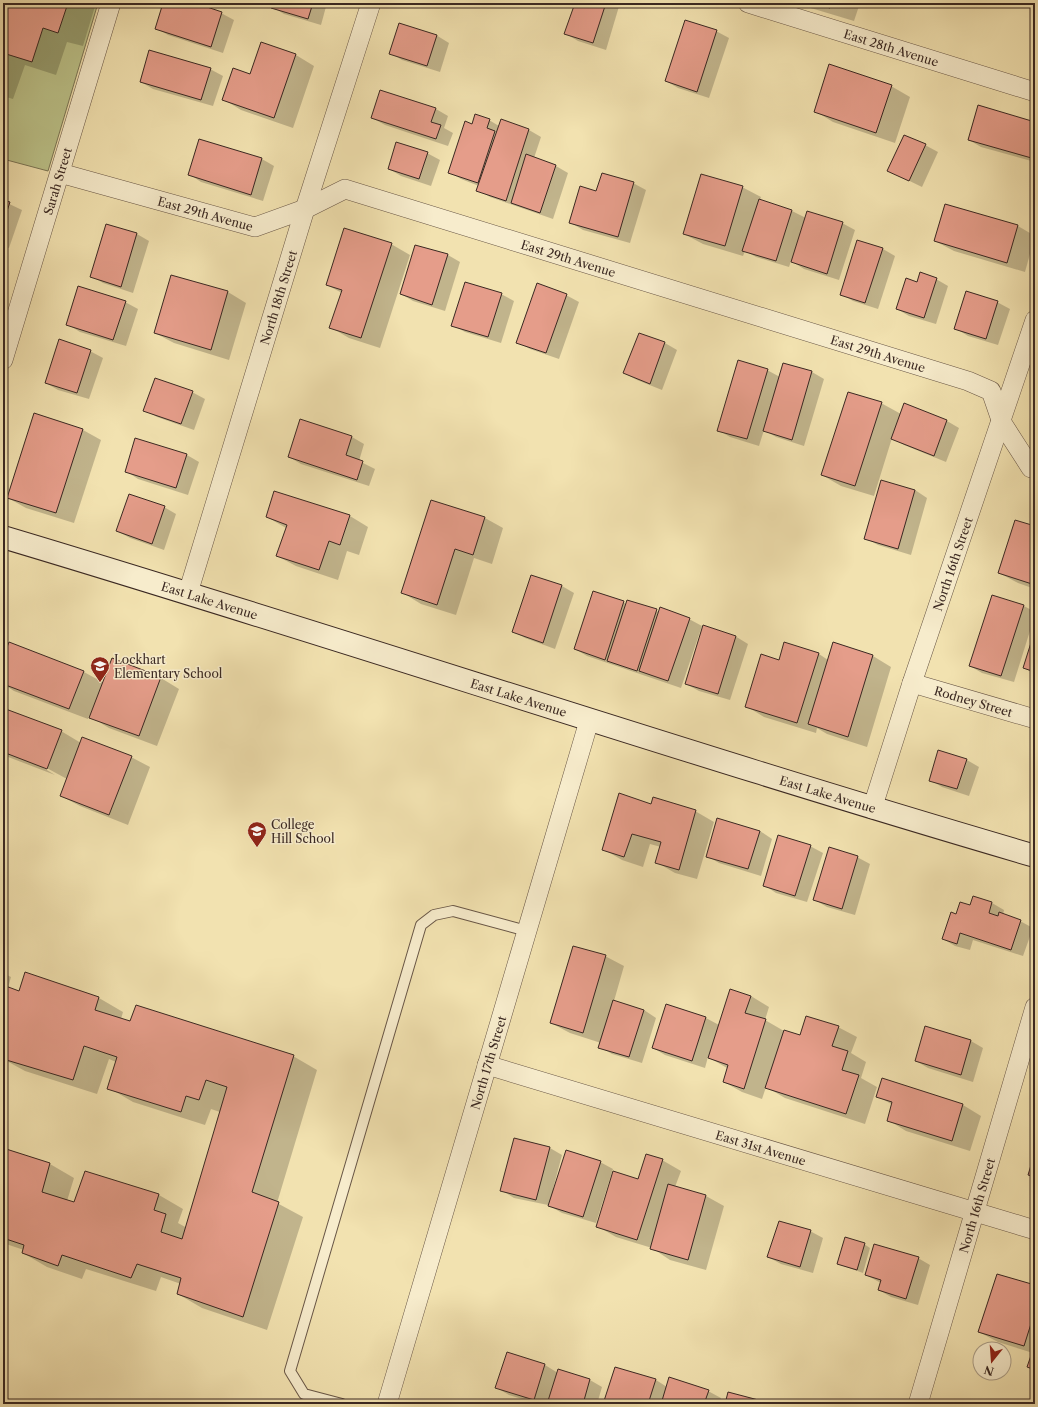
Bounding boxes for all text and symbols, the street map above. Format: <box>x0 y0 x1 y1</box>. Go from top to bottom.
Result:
street label: East 28th Avenue <box>842 26 941 69</box>
street label: Sarah Street <box>40 145 75 217</box>
street label: East 29th Avenue <box>156 193 255 234</box>
street label: East 29th Avenue <box>519 236 618 280</box>
street label: North 18th Street <box>257 248 300 347</box>
street label: East 29th Avenue <box>829 332 928 375</box>
street label: North 16th Street <box>930 514 975 613</box>
street label: East Lake Avenue <box>160 578 260 622</box>
place label: Lockhart Elementary School <box>114 652 223 681</box>
school or university icon: Lockhart Elementary School <box>89 655 111 683</box>
street label: East Lake Avenue <box>469 675 569 720</box>
street label: Rodney Street <box>932 682 1015 720</box>
street label: East Lake Avenue <box>778 772 878 816</box>
place label: College Hill School <box>271 817 335 846</box>
school or university icon: College Hill School <box>246 820 268 848</box>
street label: North 17th Street <box>467 1013 509 1111</box>
street label: East 31st Avenue <box>714 1127 808 1168</box>
street label: North 16th Street <box>955 1156 998 1255</box>
north arrow <box>972 1341 1012 1381</box>
text: N <box>982 1362 996 1379</box>

